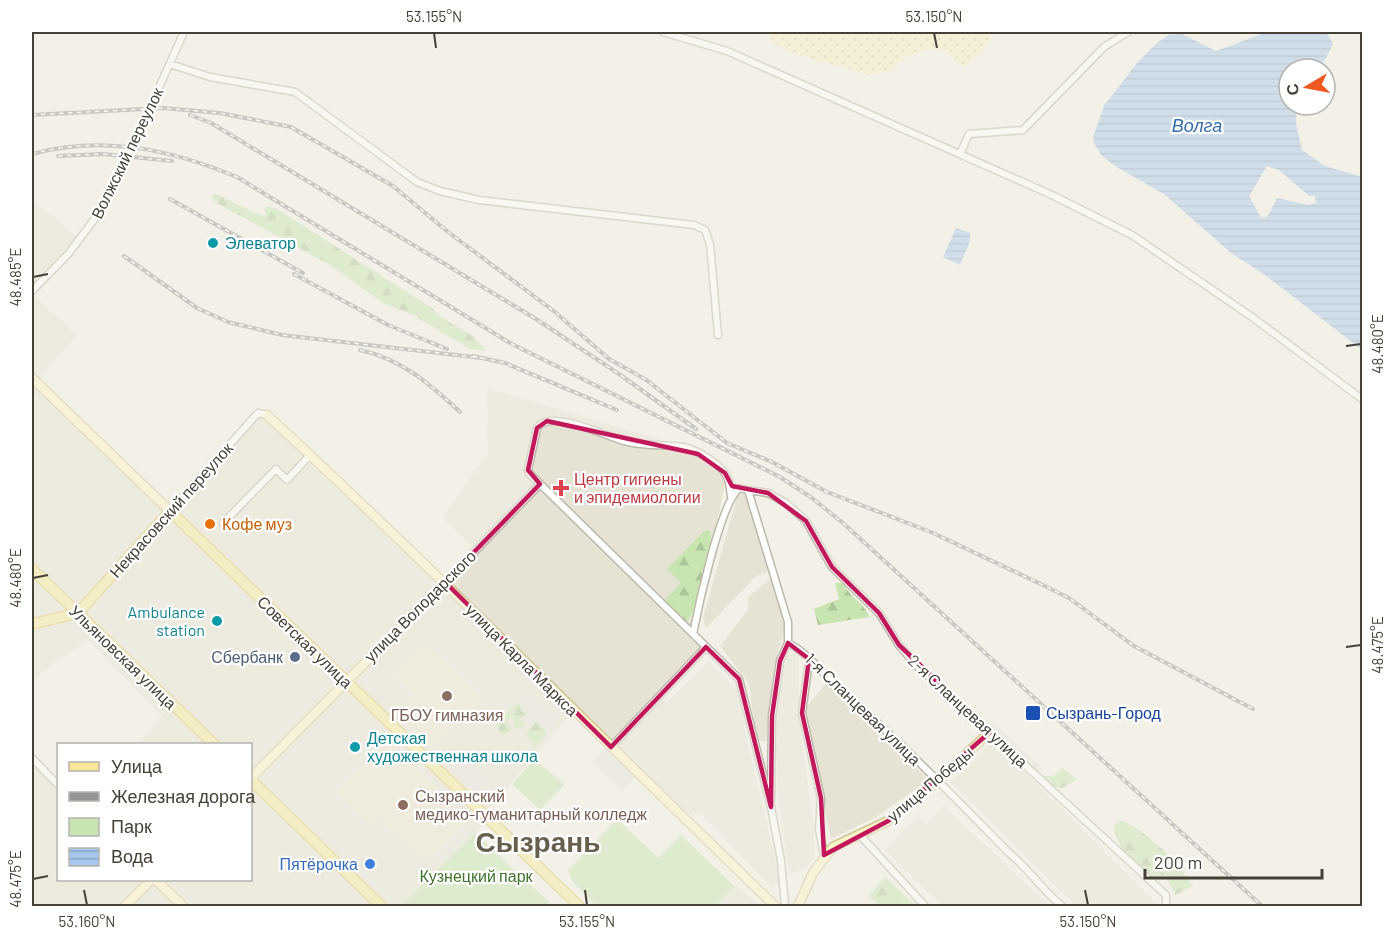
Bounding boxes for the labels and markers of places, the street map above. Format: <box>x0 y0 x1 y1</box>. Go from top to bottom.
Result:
place label: Элеватор <box>225 233 296 252</box>
marker: Элеватор <box>206 236 220 250</box>
place label: Центр гигиены и эпидемиологии <box>574 469 701 506</box>
marker: Центр гигиены и эпидемиологии <box>552 479 570 497</box>
place label: Кофе муз <box>222 514 292 533</box>
marker: Кофе муз <box>203 517 217 531</box>
place label: Ambulance station <box>128 602 205 639</box>
marker: Ambulance station <box>210 614 224 628</box>
place label: Сбербанк <box>211 647 284 666</box>
marker: Сбербанк <box>288 650 302 664</box>
marker: ГБОУ гимназия <box>440 689 454 703</box>
place label: Сызрань-Город <box>1046 703 1162 722</box>
marker: Сызрань-Город <box>1024 704 1042 722</box>
place label: ГБОУ гимназия <box>391 705 503 724</box>
place label: Детская художественная школа <box>367 728 538 765</box>
marker: Детская художественная школа <box>348 740 362 754</box>
place label: Сызранский медико-гуманитарный колледж <box>415 786 647 823</box>
marker: Сызранский медико-гуманитарный колледж <box>396 798 410 812</box>
place label: Пятёрочка <box>280 854 358 873</box>
marker: Пятёрочка <box>363 857 377 871</box>

